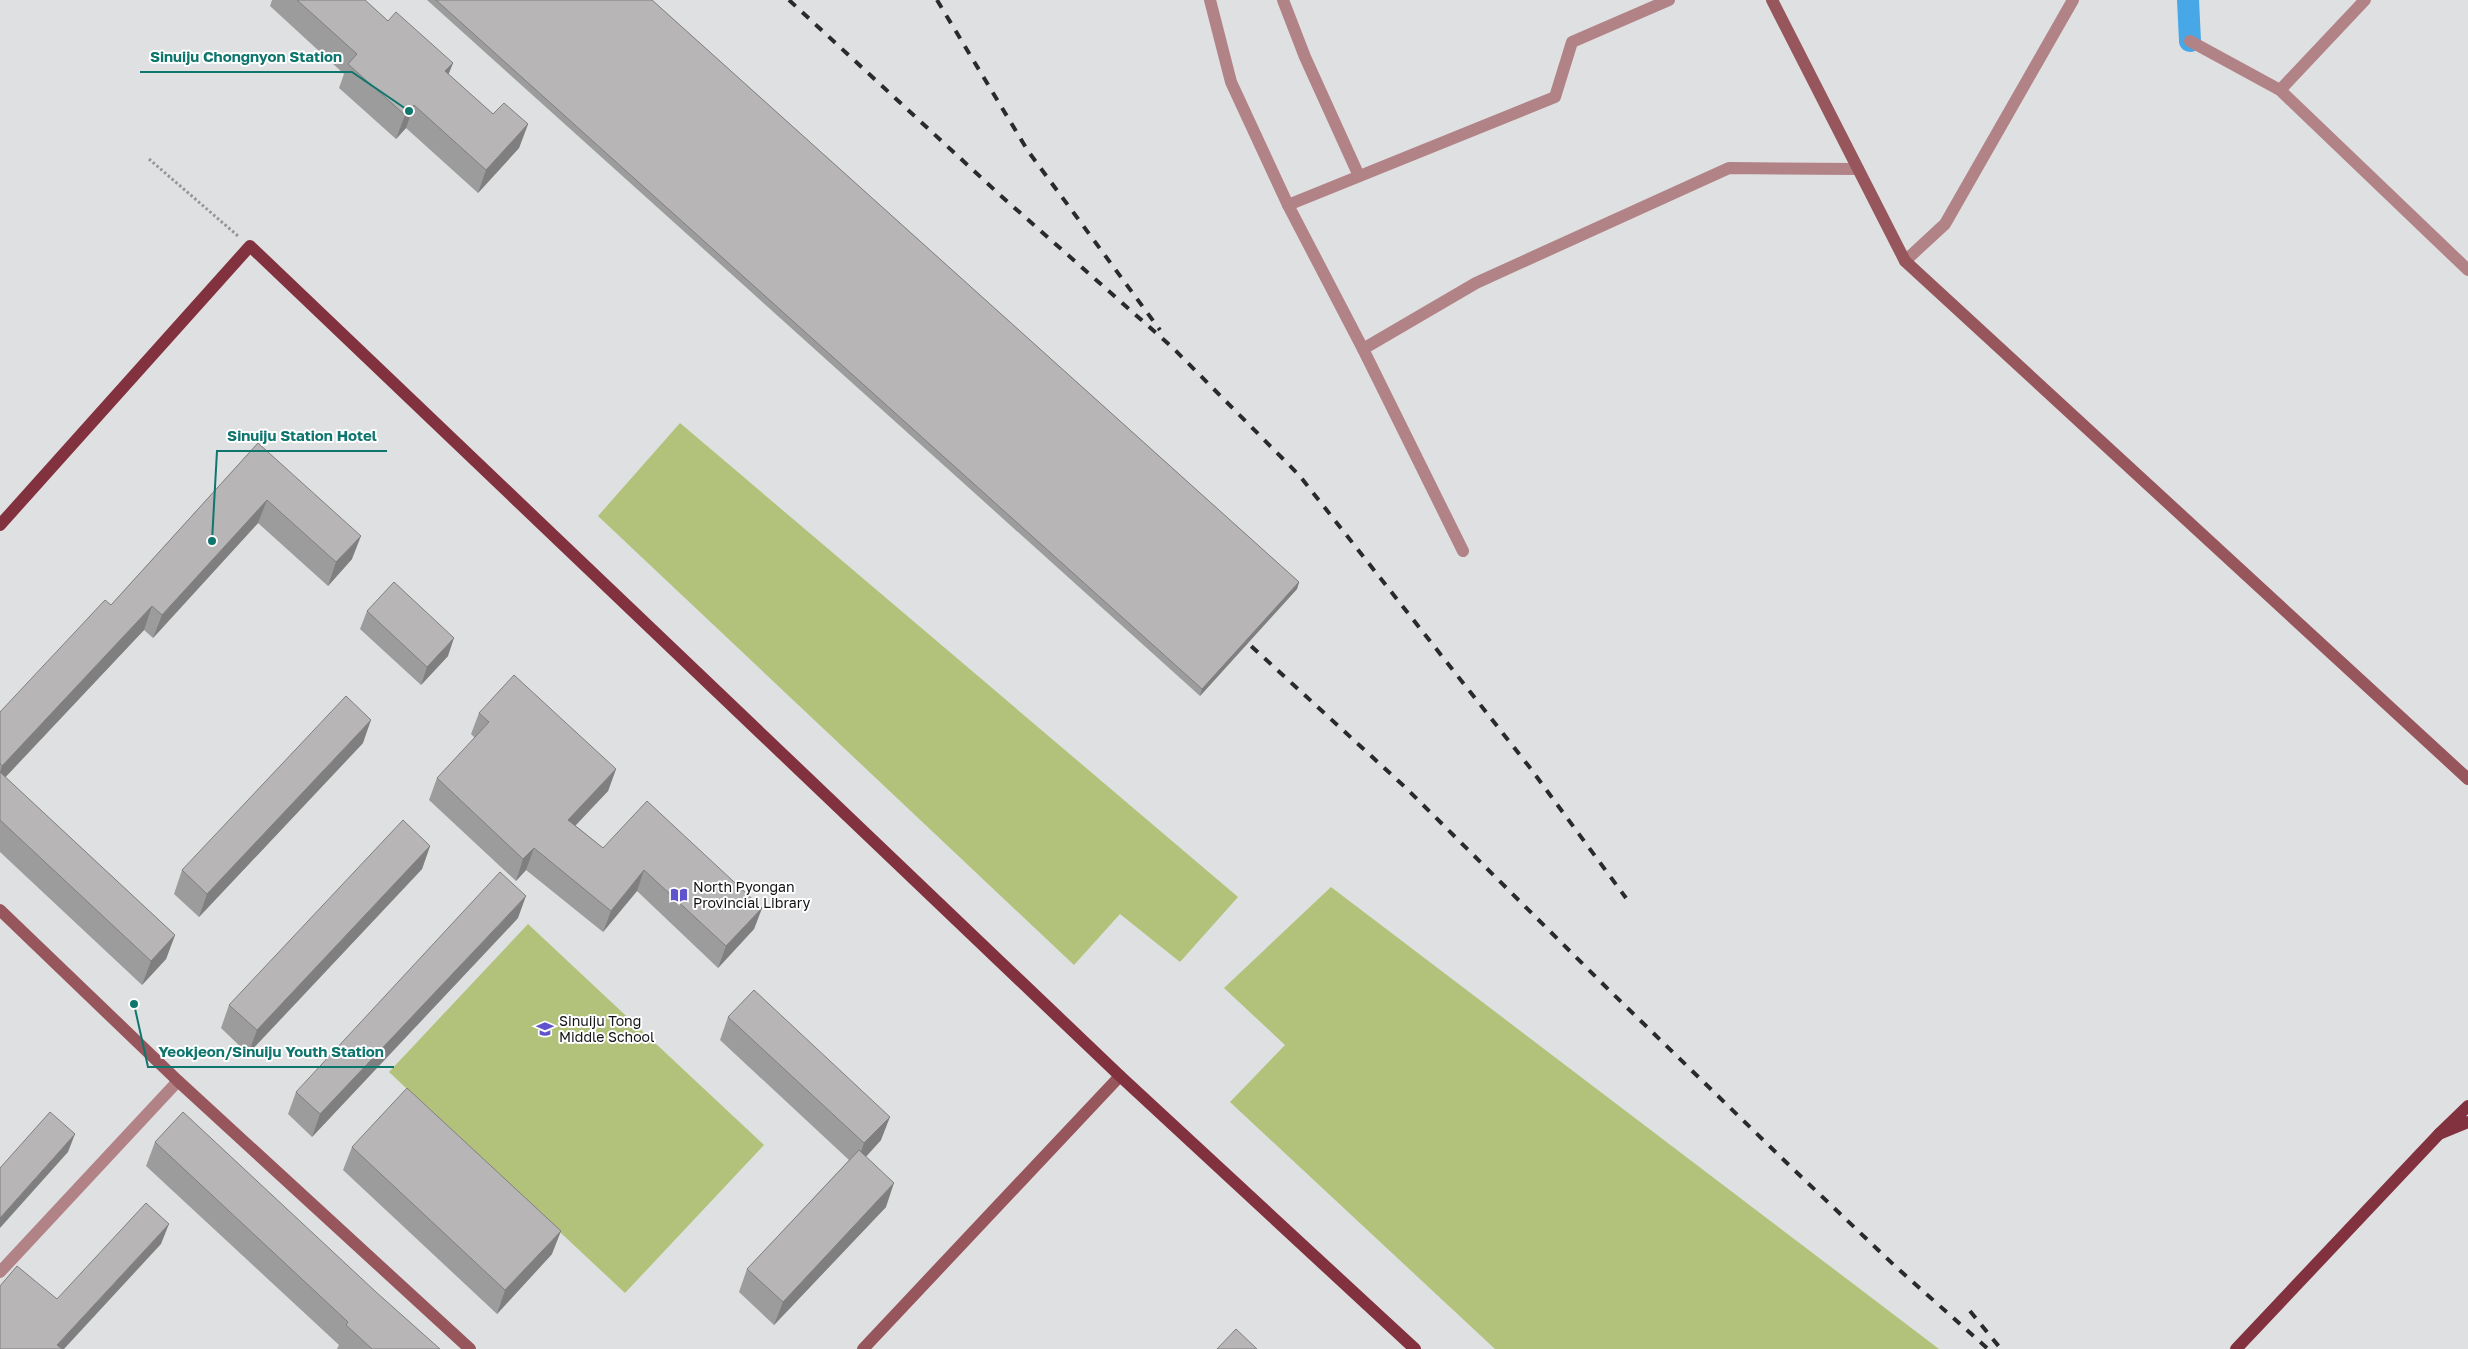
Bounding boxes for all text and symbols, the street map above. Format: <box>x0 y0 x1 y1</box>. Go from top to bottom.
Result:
callout: Sinuiju Chongnyon Station <box>140 42 352 72</box>
text: Sinuiju Chongnyon Station <box>150 47 342 65</box>
callout: Sinuiju Station Hotel <box>217 421 387 451</box>
text: Sinuiju Station Hotel <box>227 426 377 444</box>
place label: North Pyongan Provincial Library <box>693 878 811 911</box>
library icon: North Pyongan Provincial Library <box>669 885 689 905</box>
place label: Sinuiju Tong Middle School <box>559 1012 654 1045</box>
school or university icon: Sinuiju Tong Middle School <box>535 1019 555 1039</box>
callout: Yeokjeon/Sinuiju Youth Station <box>148 1037 394 1067</box>
text: Yeokjeon/Sinuiju Youth Station <box>158 1042 384 1060</box>

